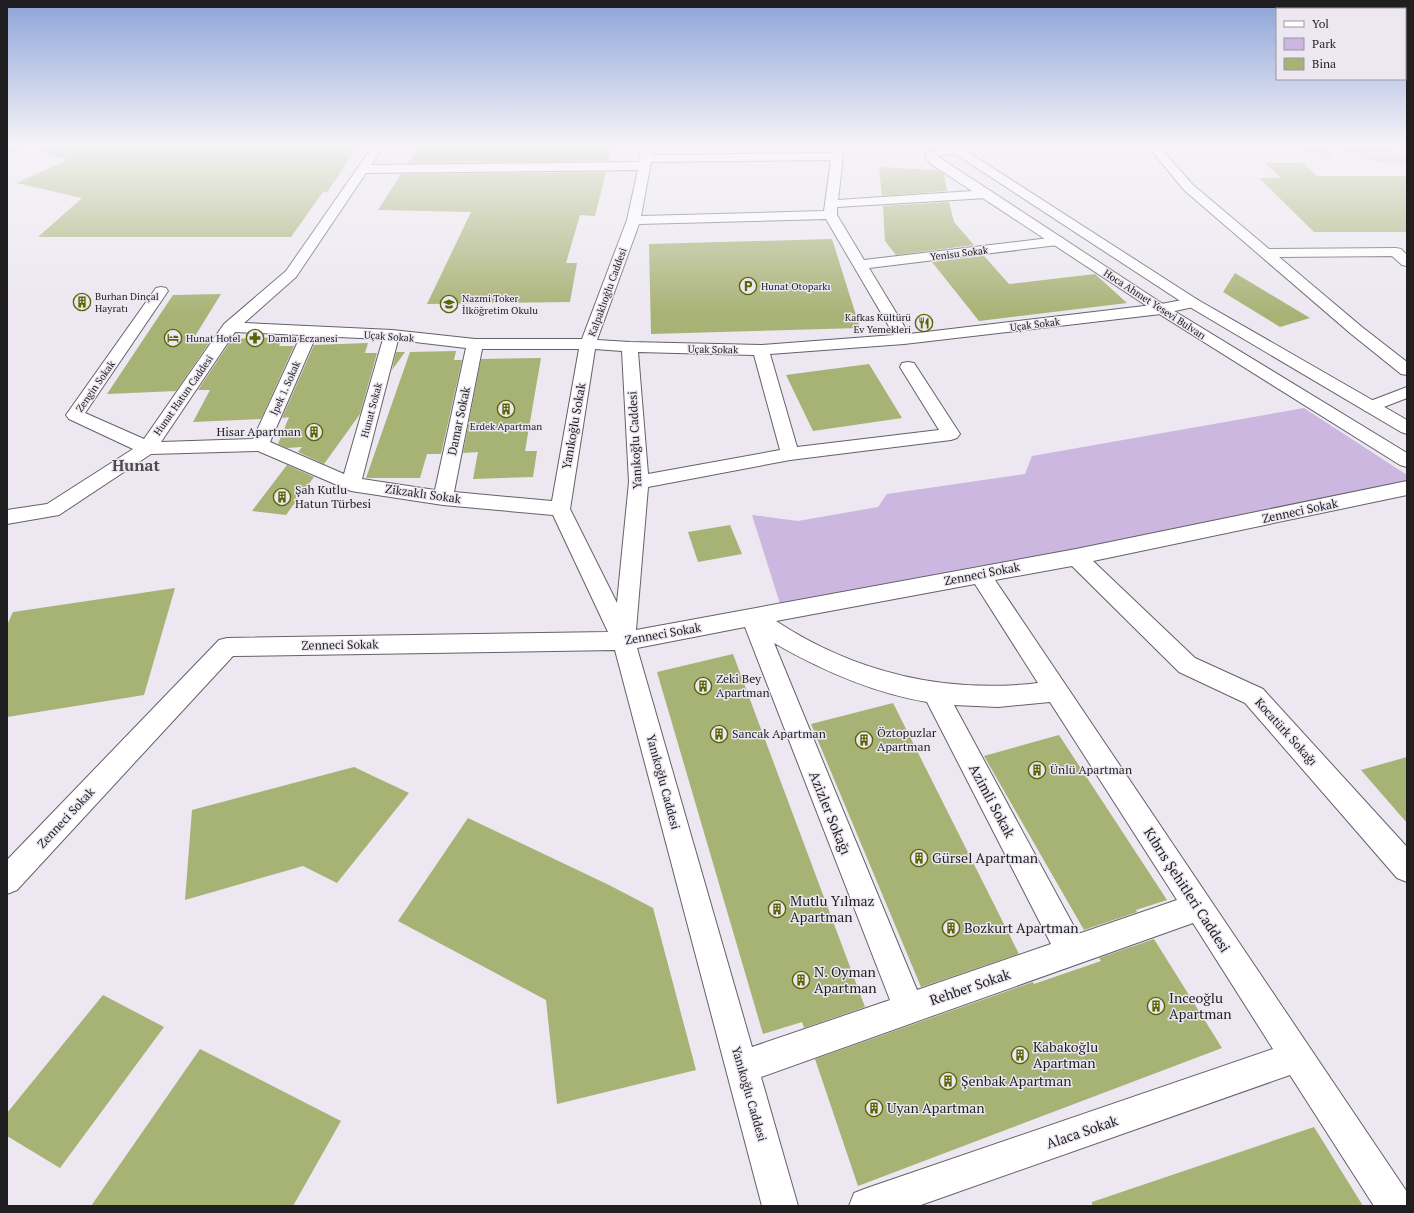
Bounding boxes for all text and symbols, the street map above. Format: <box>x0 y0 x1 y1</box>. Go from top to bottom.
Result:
legend <box>1276 8 1406 80</box>
text: Yol <box>1312 16 1329 31</box>
text: Park <box>1312 36 1337 51</box>
text: Bina <box>1312 56 1336 71</box>
street label: Yenisu Sokak <box>929 243 990 263</box>
street label: Kalpaklıoğlu Caddesi <box>585 246 630 338</box>
street label: Hoca Ahmet Yesevi Bulvarı <box>1101 266 1208 342</box>
parking icon: Hunat Otoparkı <box>738 276 758 296</box>
place label: Hunat Otoparkı <box>761 280 831 293</box>
place label: Burhan Dinçal Hayratı <box>95 290 159 315</box>
building icon: Burhan Dinçal Hayratı <box>72 292 92 312</box>
place label: Nazmi Toker İlköğretim Okulu <box>462 292 538 317</box>
school or university icon: Nazmi Toker İlköğretim Okulu <box>439 294 459 314</box>
place label: Kafkas Kültürü Ev Yemekleri <box>845 311 911 336</box>
restaurant icon: Kafkas Kültürü Ev Yemekleri <box>914 313 934 333</box>
street label: Uçak Sokak <box>1009 315 1062 334</box>
hotel icon: Hunat Hotel <box>163 328 183 348</box>
pharmacy icon: Damla Eczanesi <box>245 328 265 348</box>
street label: Uçak Sokak <box>363 328 415 345</box>
place label: Hunat Hotel <box>186 332 241 345</box>
place label: Damla Eczanesi <box>268 332 338 345</box>
street label: Uçak Sokak <box>688 343 739 356</box>
street label: Hunat Hatun Caddesi <box>151 353 216 438</box>
street label: Zengin Sokak <box>73 357 118 414</box>
street label: İpek 1. Sokak <box>268 358 304 417</box>
street label: Hunat Sokak <box>358 380 385 439</box>
street label: Yanıkoğlu Sokak <box>559 381 589 470</box>
street label: Damar Sokak <box>444 384 473 457</box>
street label: Yanıkoğlu Caddesi <box>624 390 645 489</box>
building icon: Erdek Apartman <box>496 399 516 419</box>
place label: Erdek Apartman <box>470 420 542 433</box>
building icon: Hisar Apartman <box>304 422 324 442</box>
place label: Hisar Apartman <box>216 424 301 439</box>
district label: Hunat <box>112 454 161 476</box>
street label: Zikzaklı Sokak <box>384 481 463 506</box>
place label: Şah Kutlu Hatun Türbesi <box>295 482 371 511</box>
building icon: Şah Kutlu Hatun Türbesi <box>272 487 292 507</box>
street label: Zenneci Sokak <box>1261 495 1340 526</box>
street label: Zenneci Sokak <box>943 559 1022 588</box>
street label: Zenneci Sokak <box>624 619 703 648</box>
street label: Zenneci Sokak <box>301 636 379 653</box>
place label: Zeki Bey Apartman <box>716 671 770 700</box>
building icon: Zeki Bey Apartman <box>693 676 713 696</box>
street label: Kocatürk Sokağı <box>1252 695 1321 769</box>
building icon: Sancak Apartman <box>709 724 729 744</box>
place label: Öztopuzlar Apartman <box>877 725 937 754</box>
place label: Sancak Apartman <box>732 726 826 741</box>
building icon: Öztopuzlar Apartman <box>854 730 874 750</box>
street label: Yanıkoğlu Caddesi <box>644 733 683 831</box>
street label: Azimli Sokak <box>965 760 1020 842</box>
building icon: Ünlü Apartman <box>1027 760 1047 780</box>
place label: Ünlü Apartman <box>1050 762 1132 777</box>
street label: Azizler Sokağı <box>805 768 856 857</box>
street label: Zenneci Sokak <box>34 784 98 851</box>
street label: Kıbrıs Şehitleri Caddesi <box>1140 824 1235 956</box>
building icon: Gürsel Apartman <box>909 848 929 868</box>
place label: Gürsel Apartman <box>932 848 1039 867</box>
place label: Mutlu Yılmaz Apartman <box>790 891 875 926</box>
building icon: Mutlu Yılmaz Apartman <box>767 899 787 919</box>
building icon: Bozkurt Apartman <box>941 918 961 938</box>
place label: Bozkurt Apartman <box>964 918 1079 937</box>
place label: N. Oyman Apartman <box>814 962 877 997</box>
street label: Rehber Sokak <box>927 964 1013 1009</box>
building icon: N. Oyman Apartman <box>791 970 811 990</box>
place label: Inceoğlu Apartman <box>1169 988 1232 1023</box>
building icon: Inceoğlu Apartman <box>1146 996 1166 1016</box>
place label: Kabakoğlu Apartman <box>1033 1037 1098 1072</box>
street label: Yanıkoğlu Caddesi <box>729 1045 770 1143</box>
building icon: Kabakoğlu Apartman <box>1010 1045 1030 1065</box>
building icon: Şenbak Apartman <box>938 1071 958 1091</box>
place label: Şenbak Apartman <box>961 1071 1072 1090</box>
building icon: Uyan Apartman <box>864 1098 884 1118</box>
place label: Uyan Apartman <box>887 1098 985 1117</box>
street label: Alaca Sokak <box>1043 1110 1121 1153</box>

